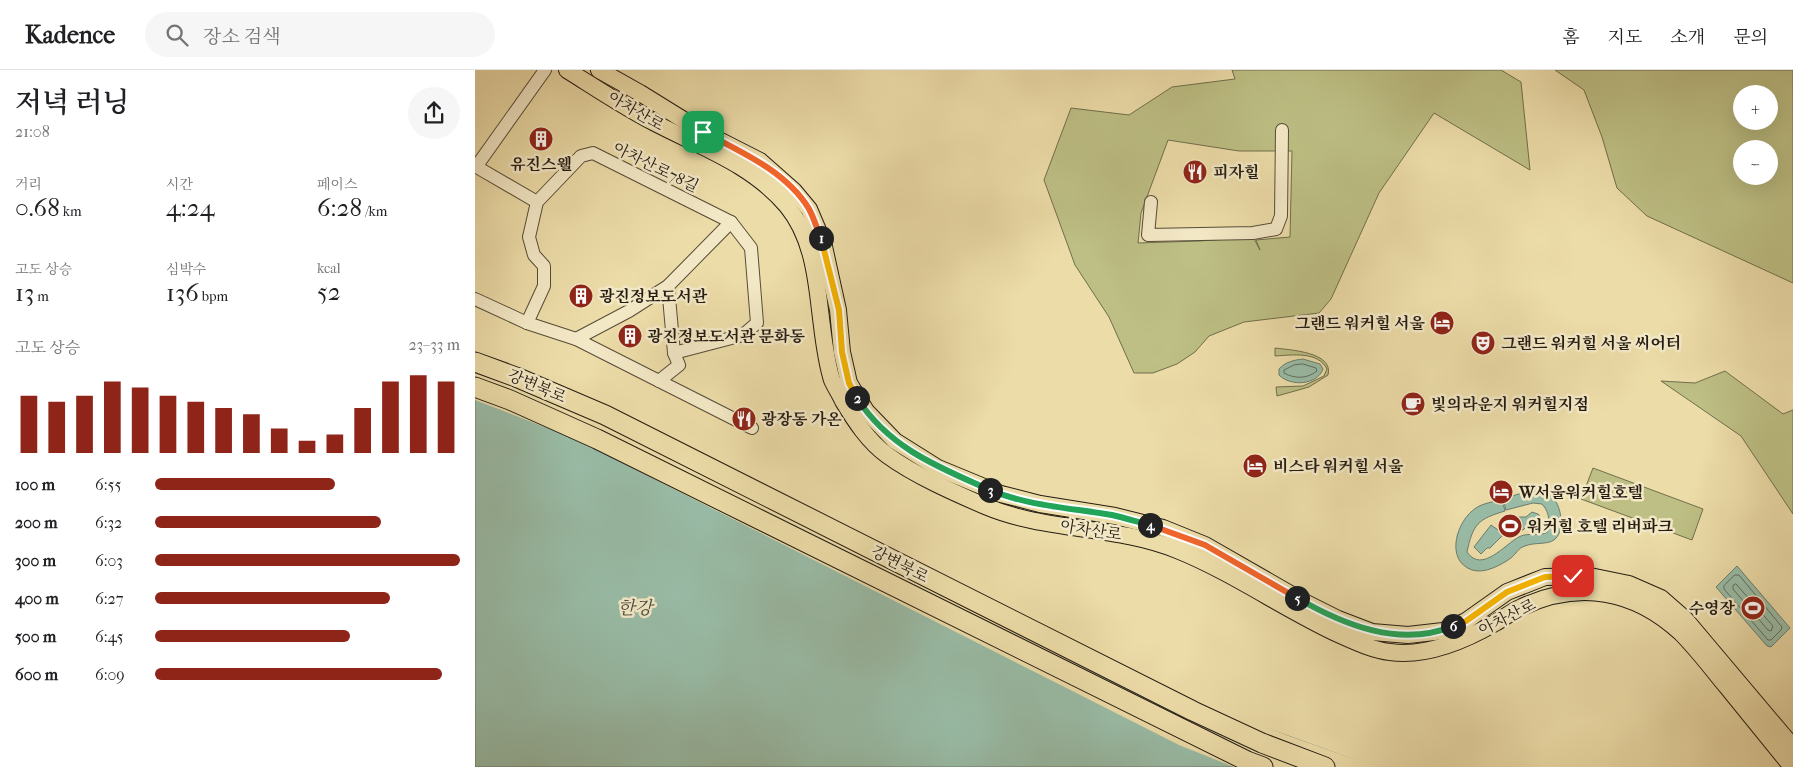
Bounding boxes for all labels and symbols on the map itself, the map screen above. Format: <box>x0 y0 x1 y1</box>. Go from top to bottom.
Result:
street label: 아차산로 <box>604 87 668 135</box>
pin <box>682 111 724 153</box>
building icon: 유진스웰 <box>528 126 554 152</box>
street label: 아차산로78길 <box>610 138 702 196</box>
place label: 유진스웰 <box>510 155 572 174</box>
restaurant icon: 피자힐 <box>1182 159 1208 185</box>
place label: 피자힐 <box>1213 163 1259 182</box>
pin: 1 <box>809 226 833 250</box>
building icon: 광진정보도서관 <box>568 283 594 309</box>
place label: 광진정보도서관 <box>599 287 708 306</box>
hotel icon: 그랜드 워커힐 서울 <box>1429 310 1455 336</box>
place label: 그랜드 워커힐 서울 <box>1294 314 1426 333</box>
building icon: 광진정보도서관 문화동 <box>617 323 643 349</box>
place label: 광진정보도서관 문화동 <box>647 327 806 346</box>
theatre icon: 그랜드 워커힐 서울 씨어터 <box>1470 330 1496 356</box>
place label: 그랜드 워커힐 서울 씨어터 <box>1501 334 1681 353</box>
street label: 강변북로 <box>505 365 570 407</box>
pin: 2 <box>845 386 869 410</box>
cafe icon: 빛의라운지 워커힐지점 <box>1400 391 1426 417</box>
place label: 빛의라운지 워커힐지점 <box>1431 395 1589 414</box>
restaurant icon: 광장동 가온 <box>731 406 757 432</box>
place label: 광장동 가온 <box>761 410 842 429</box>
hotel icon: 비스타 워커힐 서울 <box>1242 453 1268 479</box>
place label: 비스타 워커힐 서울 <box>1273 457 1404 476</box>
pin: 3 <box>977 478 1003 502</box>
hotel icon: W서울워커힐호텔 <box>1488 479 1514 505</box>
place label: W서울워커힐호텔 <box>1518 483 1643 502</box>
pin: 4 <box>1137 512 1163 538</box>
sports icon: 워커힐 호텔 리버파크 <box>1497 513 1523 539</box>
street label: 아차산로 <box>1059 516 1124 544</box>
place label: 워커힐 호텔 리버파크 <box>1527 517 1674 536</box>
street label: 강변북로 <box>868 542 932 587</box>
pin <box>1552 555 1594 597</box>
pin: 5 <box>1285 586 1309 610</box>
street label: 아차산로 <box>1475 594 1539 639</box>
sports icon: 수영장 <box>1740 595 1766 621</box>
water label: 한강 <box>618 598 655 619</box>
place label: 수영장 <box>1689 599 1736 618</box>
pin: 6 <box>1441 614 1465 638</box>

